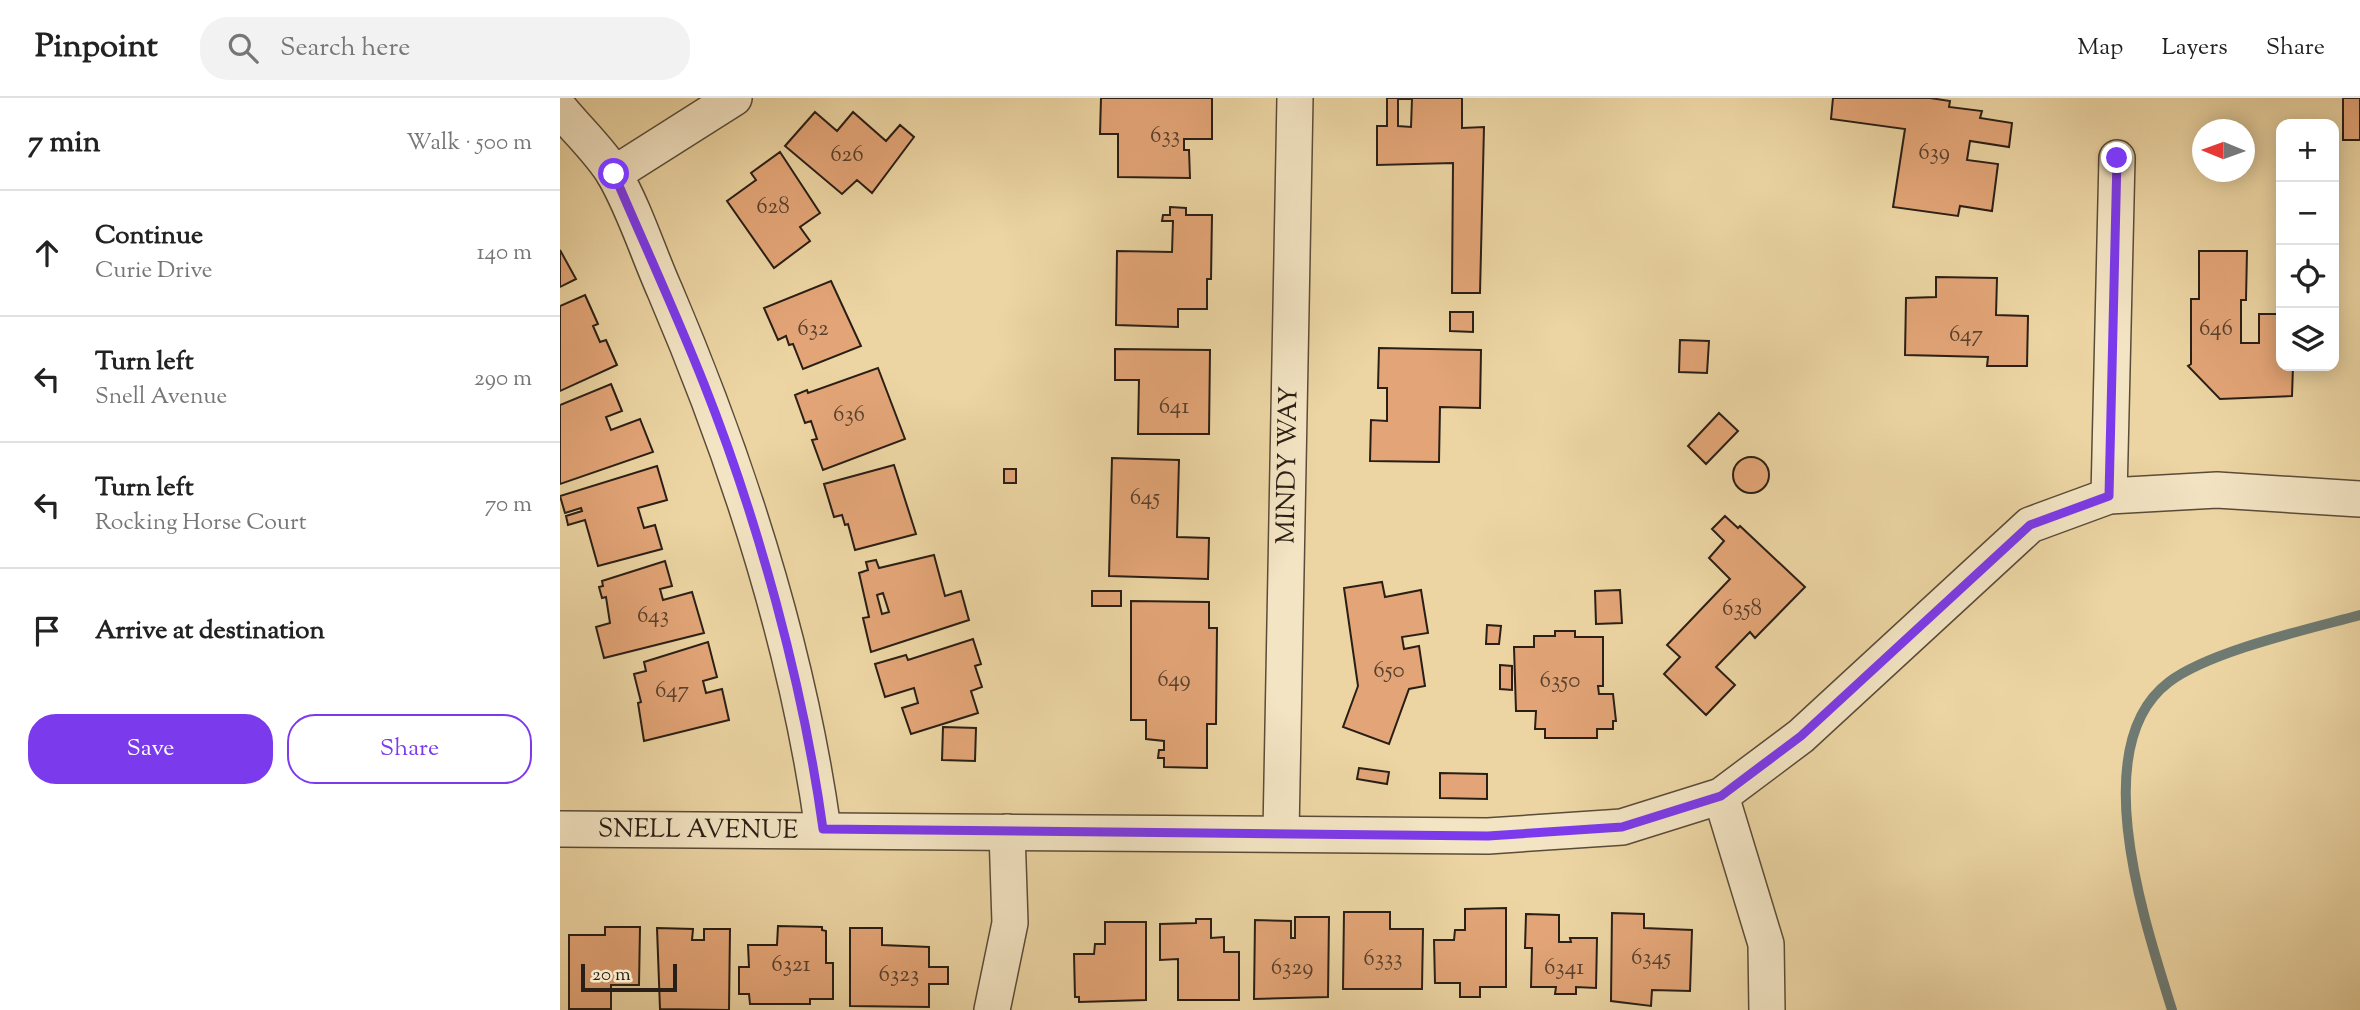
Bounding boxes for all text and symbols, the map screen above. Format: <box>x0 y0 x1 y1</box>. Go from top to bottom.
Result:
search box <box>200 17 690 80</box>
text: Pinpoint <box>35 24 158 72</box>
icon: search <box>224 29 262 67</box>
text: Search here <box>280 30 410 67</box>
text: Map <box>2077 31 2123 65</box>
text: Layers <box>2161 31 2228 65</box>
text: Share <box>2266 31 2325 65</box>
north arrow <box>2192 119 2255 182</box>
map controls <box>2276 119 2339 371</box>
button: + <box>2276 119 2339 182</box>
house number: 633 <box>1150 120 1180 153</box>
text: 7 min <box>28 122 100 165</box>
text: Walk · 500 m <box>406 127 532 160</box>
house number: 639 <box>1918 137 1950 170</box>
house number: 626 <box>830 139 864 172</box>
route end <box>2101 142 2132 173</box>
route start <box>598 158 629 189</box>
button: − <box>2276 182 2339 245</box>
house number: 628 <box>756 191 790 224</box>
text: Continue <box>95 218 203 255</box>
icon: ahead <box>28 234 66 272</box>
text: 140 m <box>477 237 532 270</box>
button: locate <box>2276 245 2339 308</box>
text: Curie Drive <box>95 255 212 288</box>
button: layers <box>2276 308 2339 371</box>
house number: 632 <box>797 313 829 346</box>
house number: 646 <box>2199 313 2233 346</box>
house number: 647 <box>1949 319 1984 352</box>
text: Turn left <box>95 344 194 381</box>
icon: left <box>28 360 66 398</box>
text: 290 m <box>474 363 532 396</box>
text: Snell Avenue <box>95 381 227 414</box>
street label: MINDY WAY <box>1268 386 1308 544</box>
house number: 641 <box>1159 391 1189 424</box>
house number: 636 <box>833 399 865 432</box>
text: Turn left <box>95 470 194 507</box>
house number: 645 <box>1130 482 1160 515</box>
icon: left <box>28 486 66 524</box>
text: 70 m <box>485 489 532 522</box>
text: Rocking Horse Court <box>95 507 307 540</box>
house number: 6358 <box>1722 593 1762 626</box>
house number: 643 <box>637 600 669 633</box>
icon: arrive <box>28 612 66 650</box>
text: Arrive at destination <box>95 613 325 650</box>
house number: 650 <box>1373 655 1405 688</box>
house number: 649 <box>1157 664 1191 697</box>
house number: 6350 <box>1540 665 1580 698</box>
house number: 647 <box>655 675 690 708</box>
button: Save <box>28 714 273 784</box>
button: Share <box>287 714 532 784</box>
street label: SNELL AVENUE <box>598 811 799 849</box>
house number: 6345 <box>1631 942 1671 975</box>
house number: 6333 <box>1363 943 1403 976</box>
house number: 6321 <box>771 949 811 982</box>
house number: 6329 <box>1271 952 1313 985</box>
house number: 6341 <box>1544 952 1584 985</box>
house number: 6323 <box>879 959 919 992</box>
scale bar <box>581 961 677 993</box>
text: 20 m <box>592 962 631 989</box>

